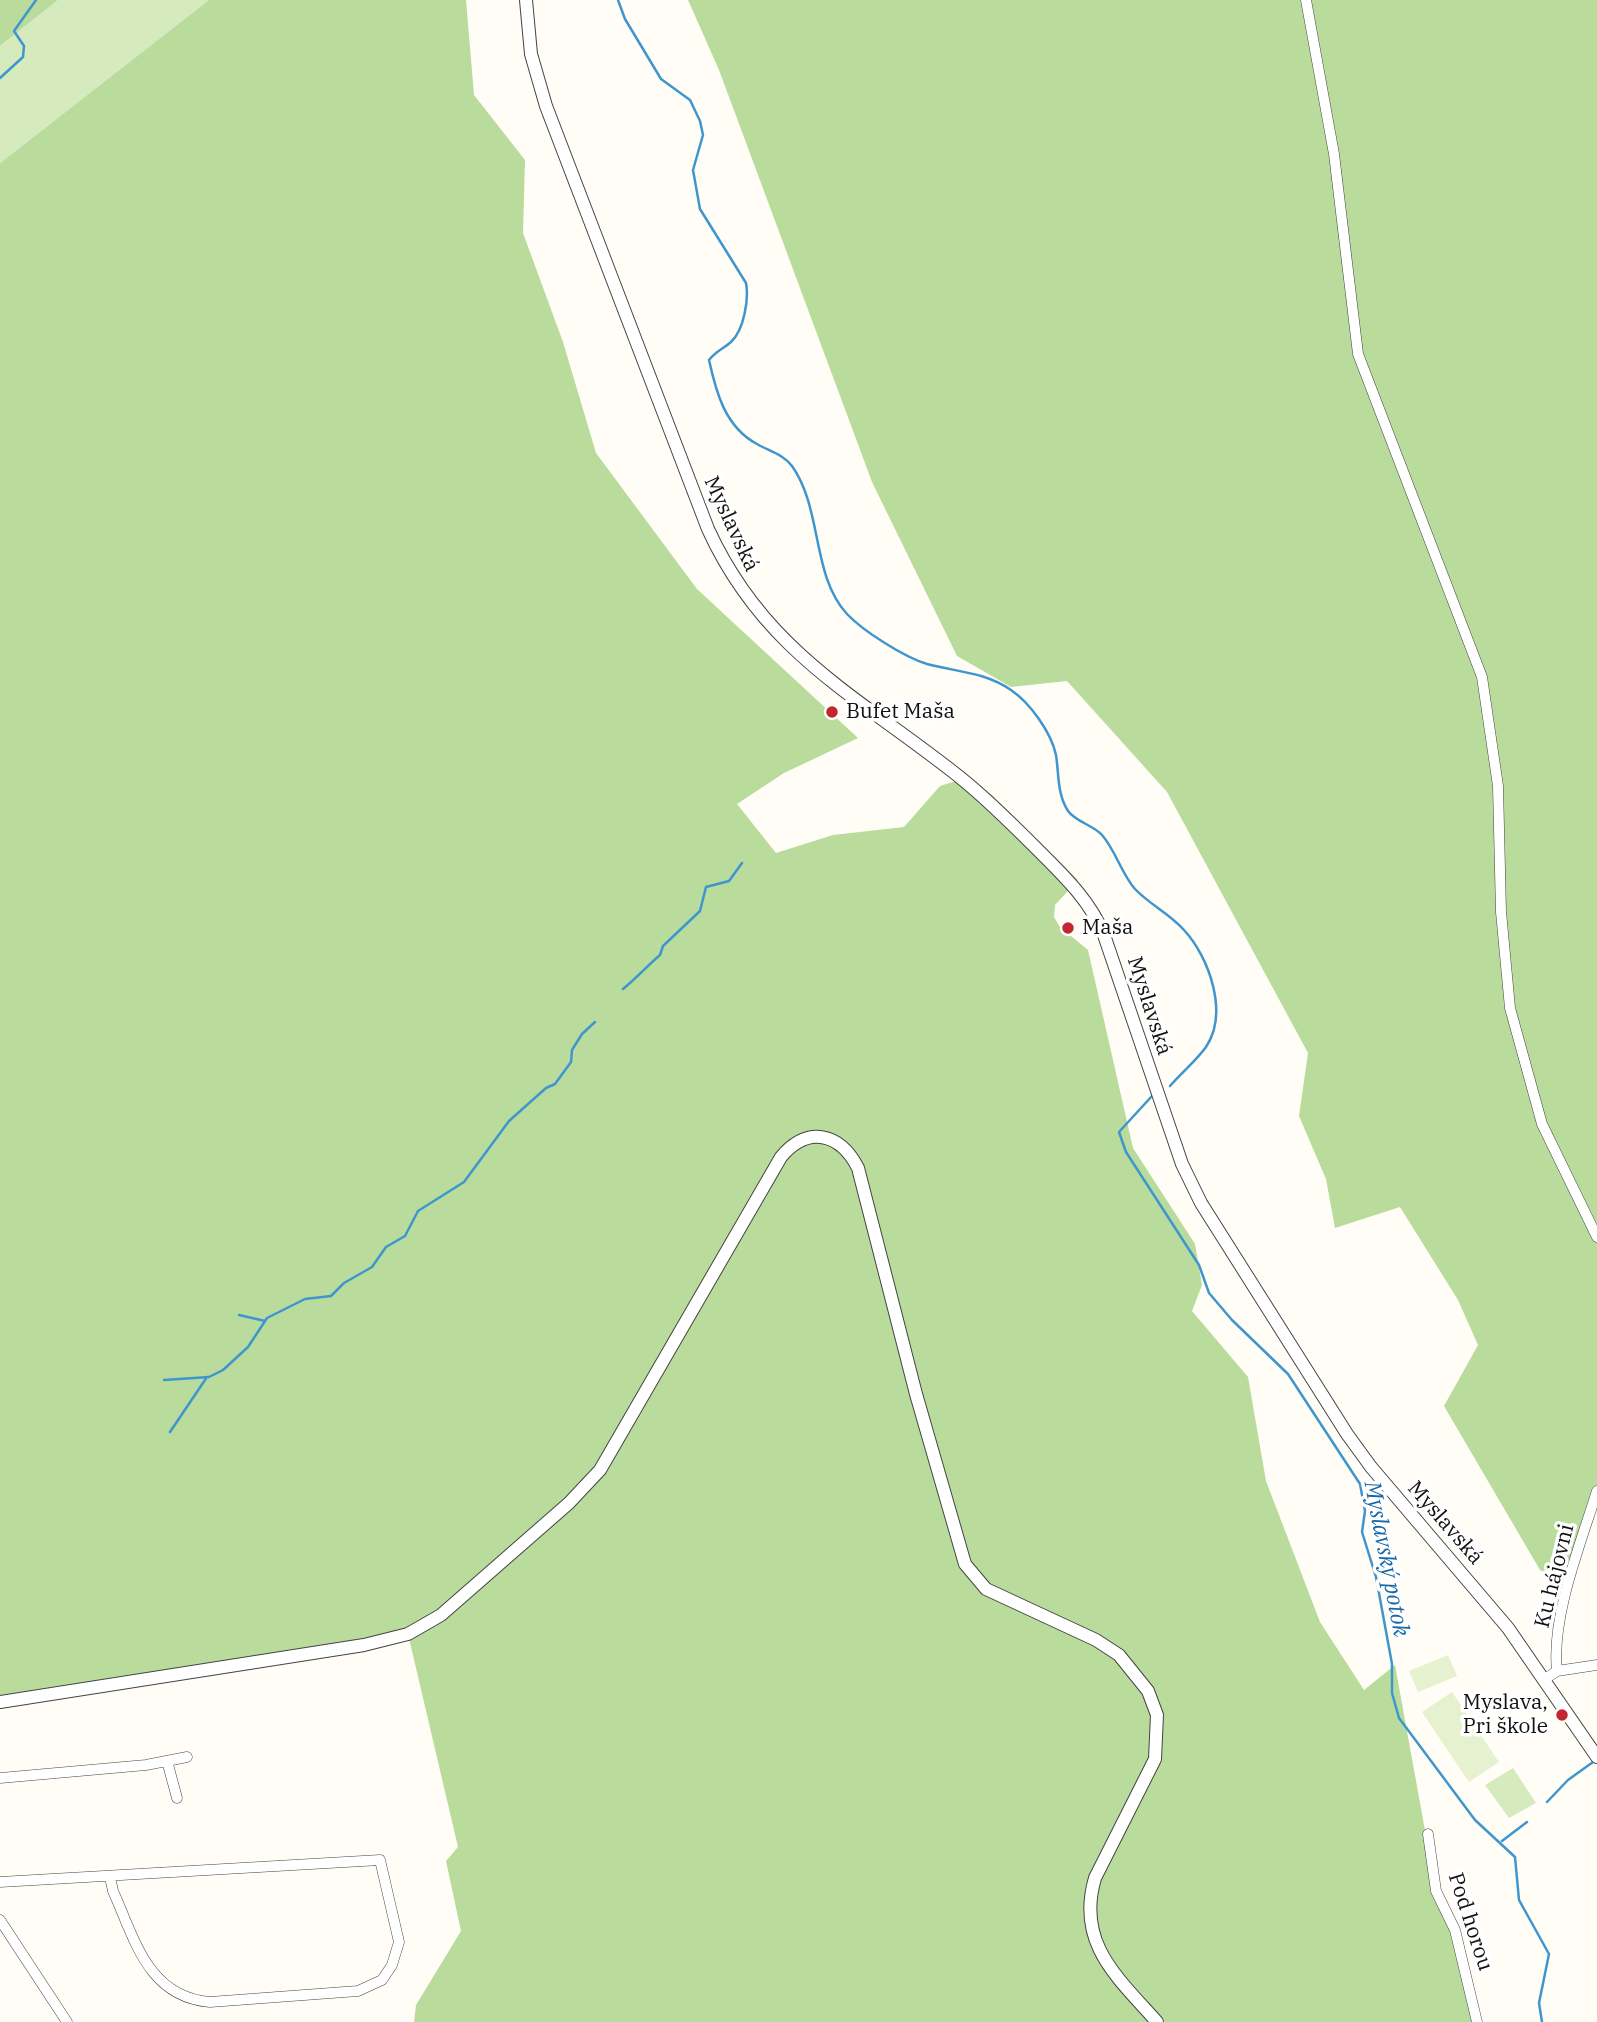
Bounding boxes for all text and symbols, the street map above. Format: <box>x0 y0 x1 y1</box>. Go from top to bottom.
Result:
street label: Myslavská <box>698 472 764 576</box>
place label: Bufet Maša <box>846 699 955 725</box>
marker: Bufet Maša <box>824 704 840 720</box>
place label: Maša <box>1082 915 1133 941</box>
marker: Maša <box>1060 920 1076 936</box>
street label: Myslavská <box>1121 953 1177 1059</box>
street label: Myslavská <box>1402 1476 1488 1570</box>
water label: Myslavský potok <box>1357 1479 1415 1639</box>
street label: Ku hájovni <box>1530 1522 1580 1630</box>
place label: Myslava, Pri škole <box>1463 1690 1548 1740</box>
marker: Myslava, Pri škole <box>1554 1707 1570 1723</box>
street label: Pod horou <box>1442 1870 1498 1974</box>

